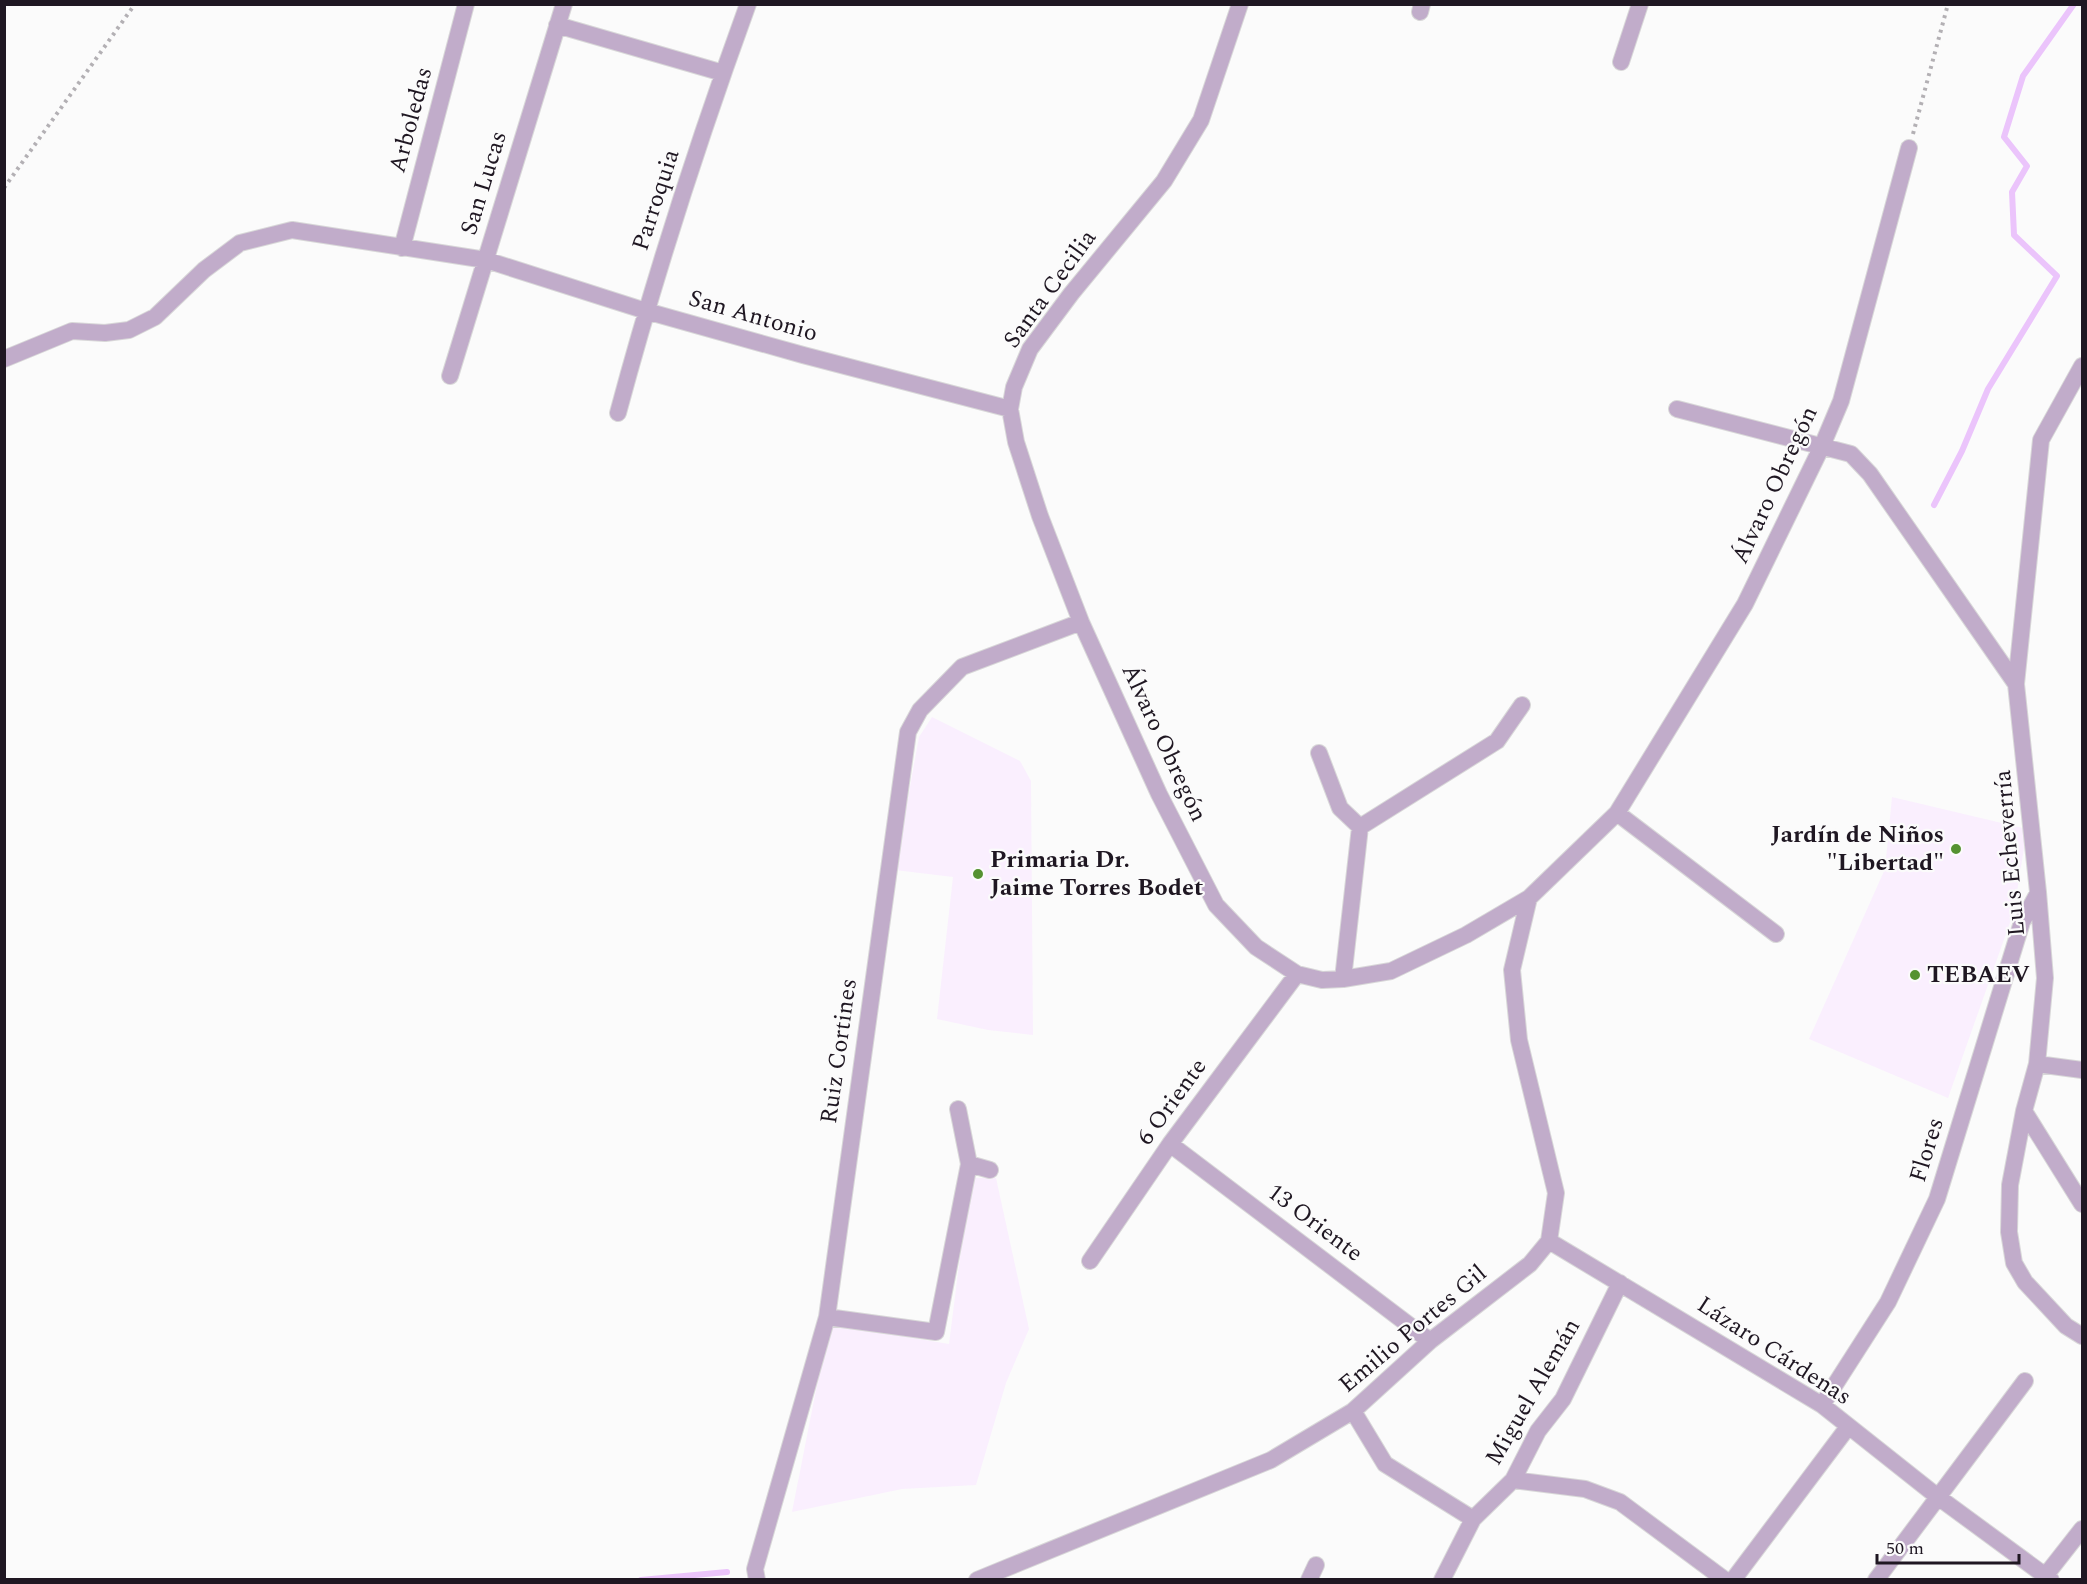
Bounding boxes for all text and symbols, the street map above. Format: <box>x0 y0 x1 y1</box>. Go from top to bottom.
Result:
street label: Arboledas <box>380 63 442 177</box>
street label: San Lucas <box>451 126 517 240</box>
street label: Parroquia <box>623 144 689 255</box>
street label: Santa Cecilia <box>994 222 1106 356</box>
street label: San Antonio <box>684 280 822 352</box>
street label: Álvaro Obregón <box>1723 400 1827 570</box>
street label: Álvaro Obregón <box>1112 658 1216 828</box>
street label: Luis Echeverría <box>1985 768 2035 938</box>
place label: Jardín de Niños "Libertad" <box>1771 817 1944 881</box>
place label: Primaria Dr. Jaime Torres Bodet <box>990 842 1203 906</box>
marker: Jardín de Niños "Libertad" <box>1949 842 1963 856</box>
marker: Primaria Dr. Jaime Torres Bodet <box>971 867 985 881</box>
place label: TEBAEV <box>1927 957 2030 993</box>
marker: TEBAEV <box>1908 968 1922 982</box>
street label: Ruiz Cortines <box>811 976 867 1126</box>
street label: 6 Oriente <box>1128 1051 1216 1153</box>
street label: Flores <box>1900 1113 1954 1187</box>
street label: 13 Oriente <box>1259 1175 1371 1271</box>
street label: Emilio Portes Gil <box>1331 1256 1495 1402</box>
street label: Lázaro Cárdenas <box>1689 1287 1859 1415</box>
street label: Miguel Alemán <box>1476 1312 1590 1472</box>
scale bar <box>1877 1527 2020 1565</box>
text: 50 m <box>1886 1535 1924 1562</box>

